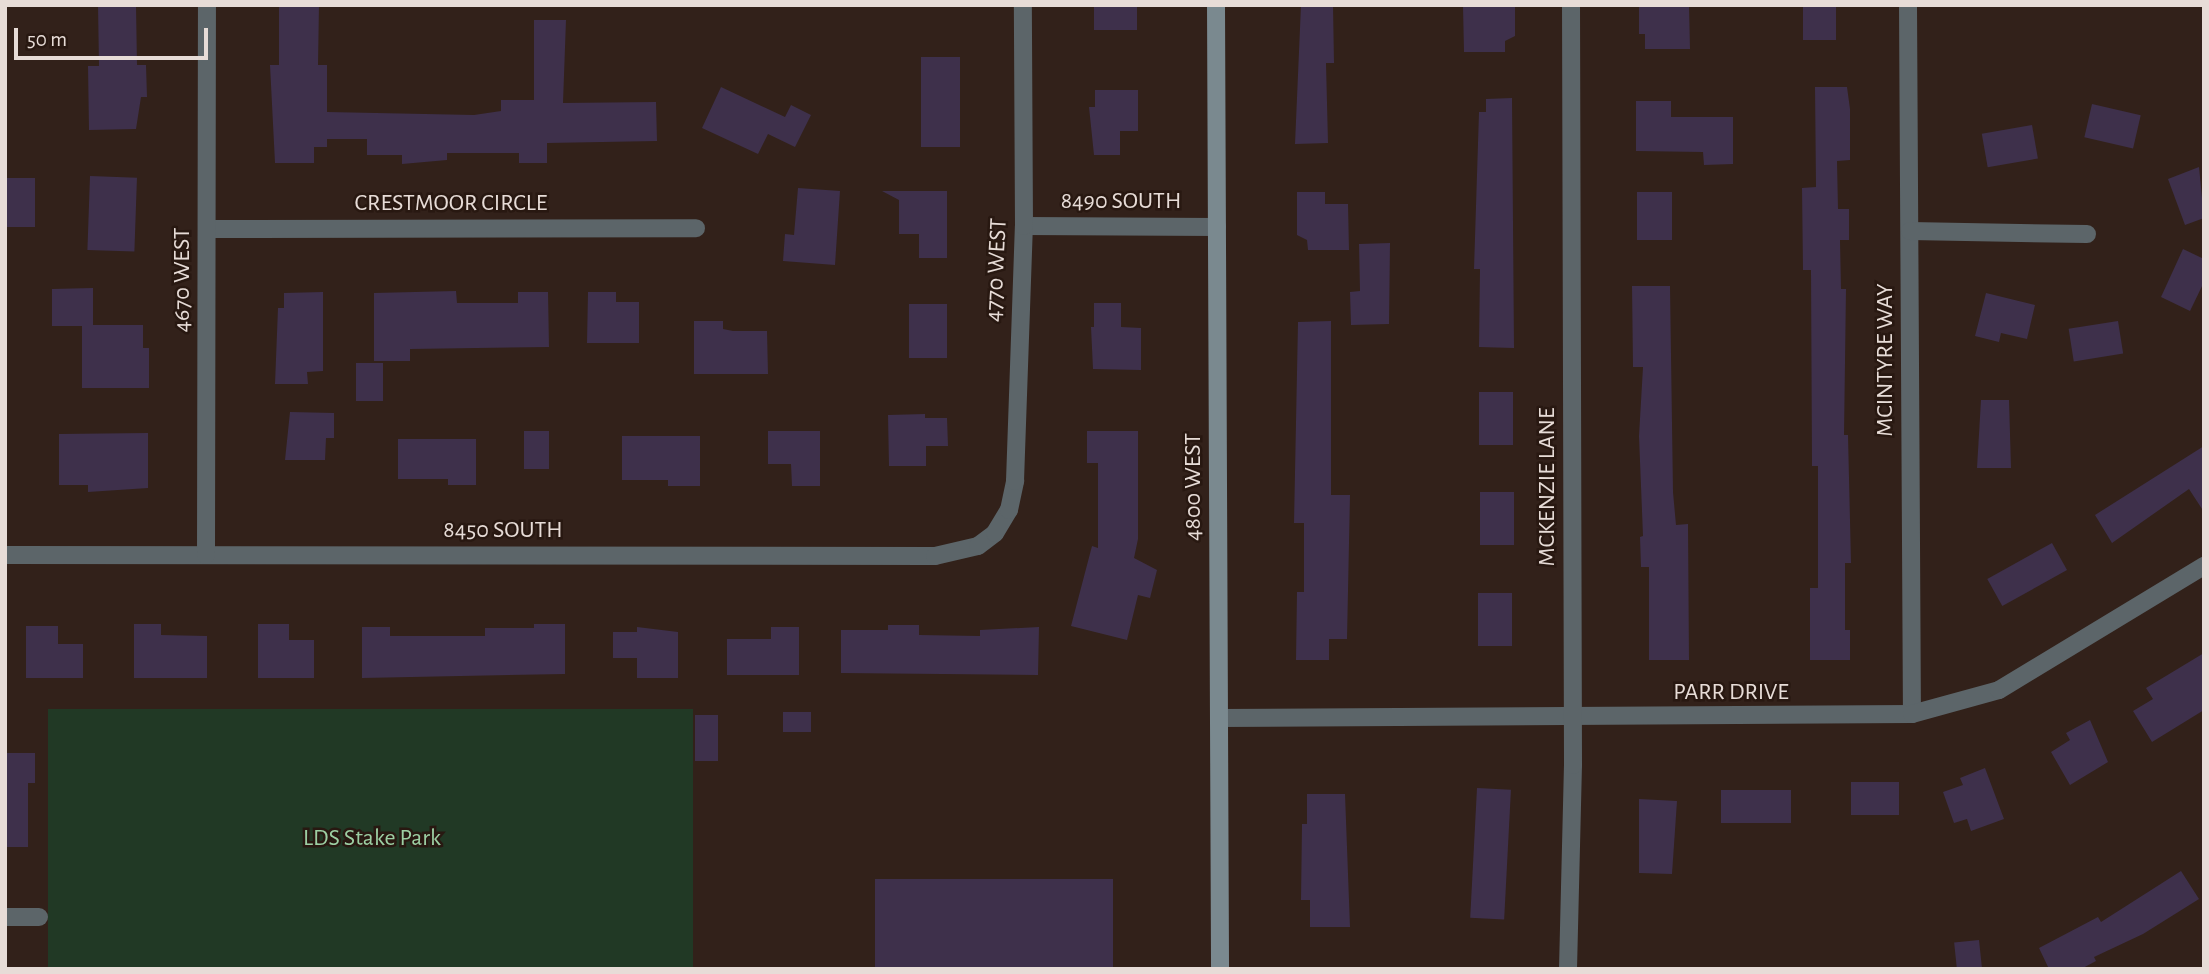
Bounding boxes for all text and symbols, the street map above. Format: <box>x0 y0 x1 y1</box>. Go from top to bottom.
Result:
scale bar <box>18 14 212 58</box>
text: 50 m <box>27 29 67 50</box>
street label: 8490 SOUTH <box>1061 188 1181 216</box>
street label: CRESTMOOR CIRCLE <box>355 190 547 218</box>
street label: 4770 WEST <box>980 217 1014 323</box>
street label: 4670 WEST <box>169 227 197 333</box>
street label: MCINTYRE WAY <box>1872 283 1900 437</box>
street label: MCKENZIE LANE <box>1534 408 1562 566</box>
street label: 4800 WEST <box>1180 433 1208 541</box>
street label: 8450 SOUTH <box>443 517 563 545</box>
street label: PARR DRIVE <box>1673 679 1789 707</box>
park label: LDS Stake Park <box>303 825 441 853</box>

